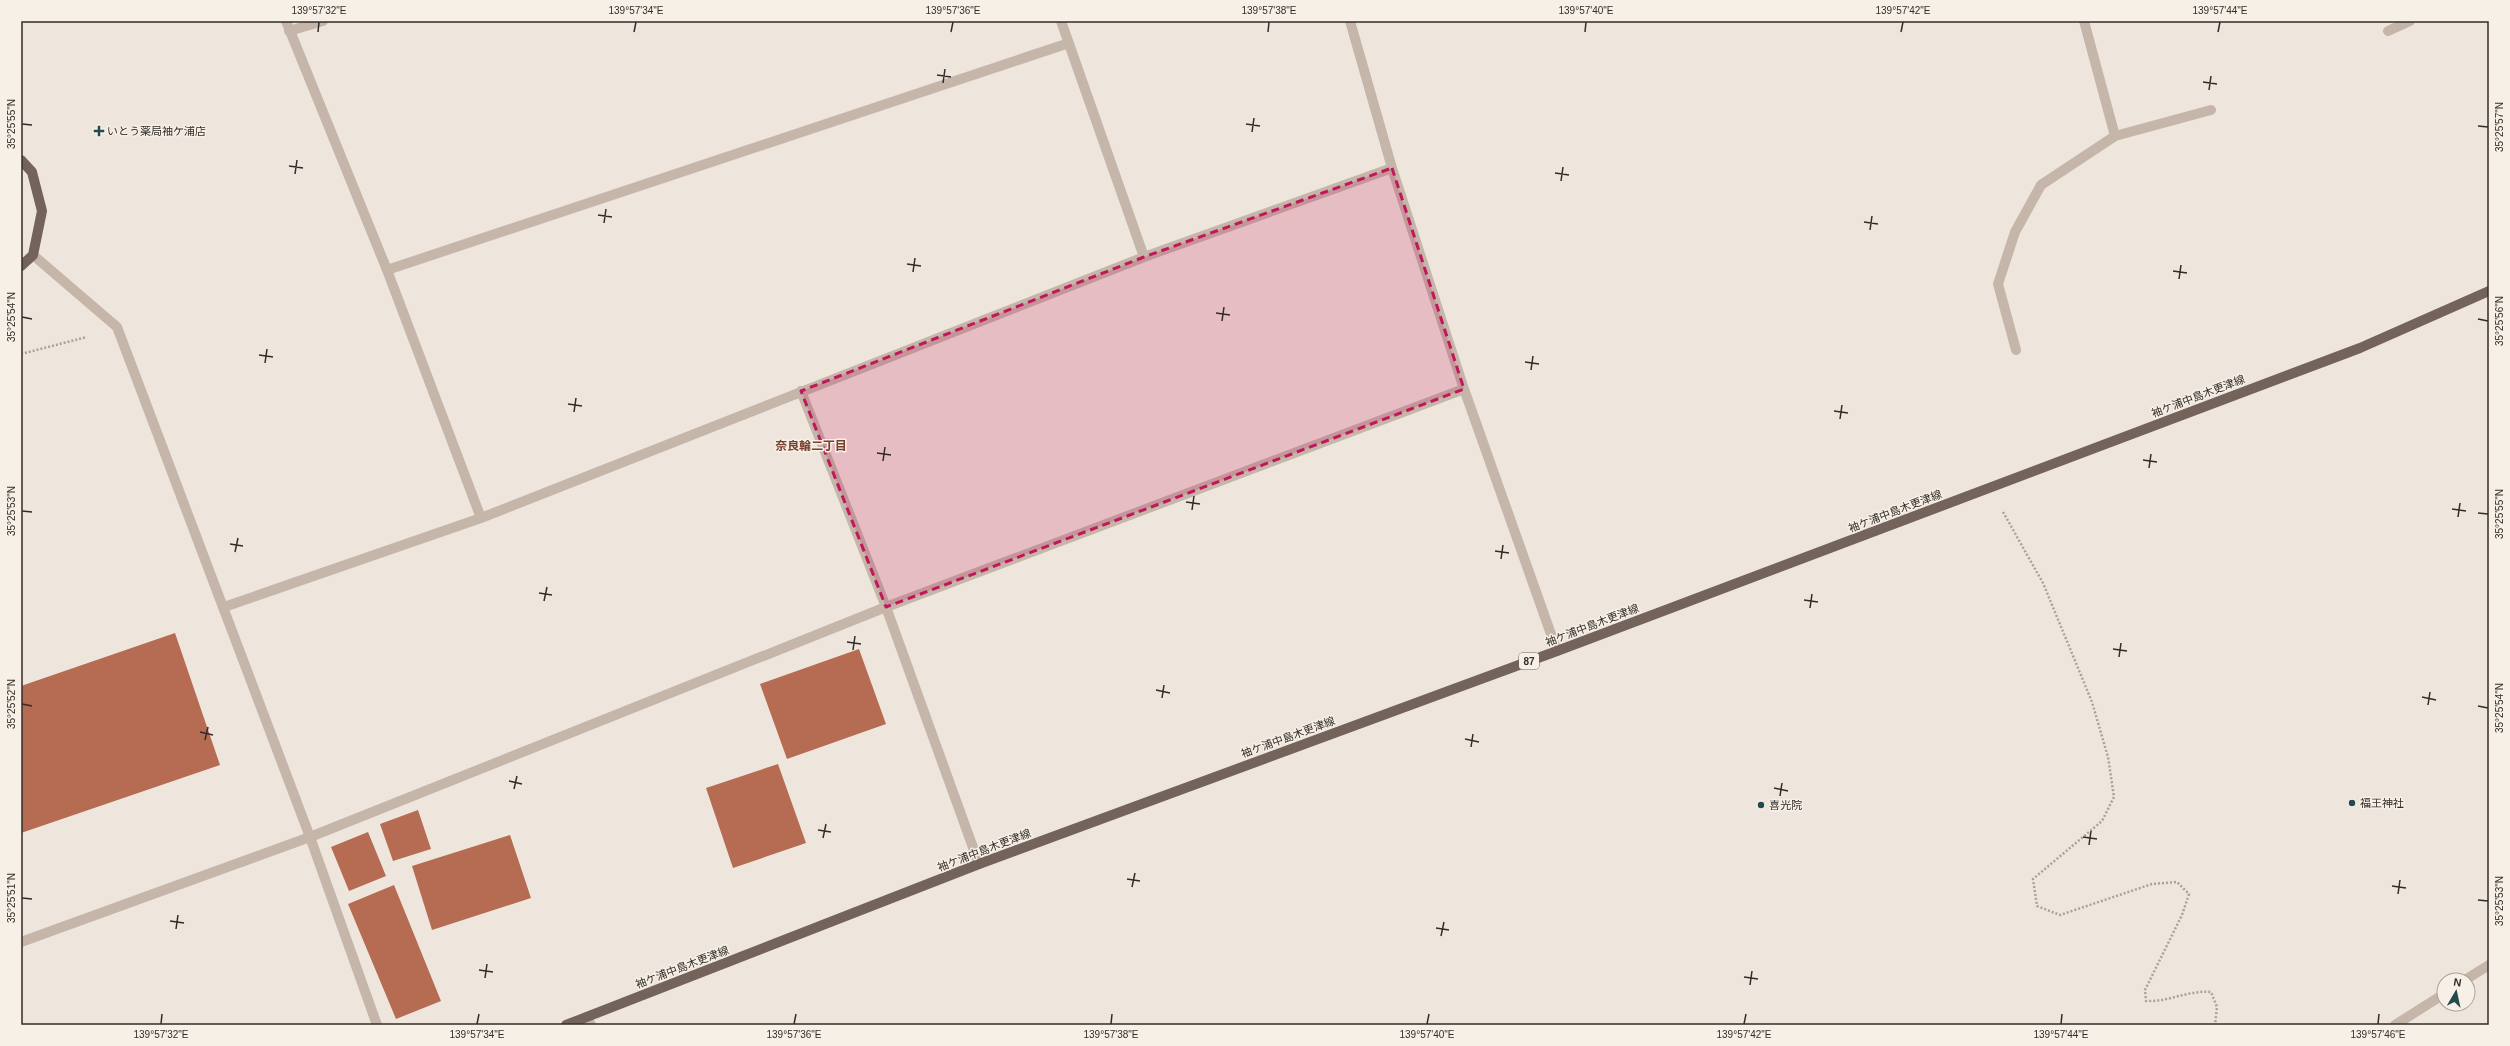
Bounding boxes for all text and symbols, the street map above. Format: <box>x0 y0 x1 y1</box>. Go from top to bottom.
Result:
text: 139°57'32"E <box>291 5 347 16</box>
text: 139°57'34"E <box>608 5 664 16</box>
text: 139°57'36"E <box>925 5 981 16</box>
text: 139°57'38"E <box>1241 5 1297 16</box>
text: 139°57'40"E <box>1558 5 1614 16</box>
text: 139°57'42"E <box>1875 5 1931 16</box>
text: 139°57'44"E <box>2192 5 2248 16</box>
text: 35°25'55"N <box>6 99 17 149</box>
text: 35°25'57"N <box>2494 102 2505 152</box>
place label: いとう薬局袖ケ浦店 <box>107 125 206 137</box>
marker: いとう薬局袖ケ浦店 <box>94 126 104 136</box>
text: 35°25'54"N <box>6 292 17 342</box>
text: 35°25'56"N <box>2494 296 2505 346</box>
street label: 袖ケ浦中島木更津線 <box>2150 373 2246 419</box>
district label: 奈良輪二丁目 <box>775 439 847 453</box>
text: 35°25'53"N <box>6 486 17 536</box>
street label: 袖ケ浦中島木更津線 <box>1847 488 1943 534</box>
text: 35°25'55"N <box>2494 489 2505 539</box>
street label: 袖ケ浦中島木更津線 <box>1544 602 1640 648</box>
road number: 87 <box>1519 653 1539 669</box>
text: 35°25'52"N <box>6 679 17 729</box>
text: 35°25'54"N <box>2494 683 2505 733</box>
street label: 袖ケ浦中島木更津線 <box>1239 714 1337 760</box>
place label: 福王神社 <box>2360 797 2404 809</box>
marker: 福王神社 <box>2347 798 2357 808</box>
place label: 喜光院 <box>1769 799 1802 811</box>
marker: 喜光院 <box>1756 800 1766 810</box>
street label: 袖ケ浦中島木更津線 <box>936 827 1032 873</box>
text: 35°25'51"N <box>6 873 17 923</box>
text: 35°25'53"N <box>2494 876 2505 926</box>
street label: 袖ケ浦中島木更津線 <box>634 944 730 990</box>
north arrow <box>2436 972 2476 1012</box>
text: N <box>2453 976 2462 989</box>
text: 139°57'32"E <box>133 1029 189 1040</box>
text: 139°57'34"E <box>449 1029 505 1040</box>
text: 139°57'36"E <box>766 1029 822 1040</box>
text: 139°57'38"E <box>1083 1029 1139 1040</box>
text: 139°57'40"E <box>1399 1029 1455 1040</box>
text: 139°57'42"E <box>1716 1029 1772 1040</box>
text: 139°57'44"E <box>2033 1029 2089 1040</box>
text: 139°57'46"E <box>2350 1029 2406 1040</box>

